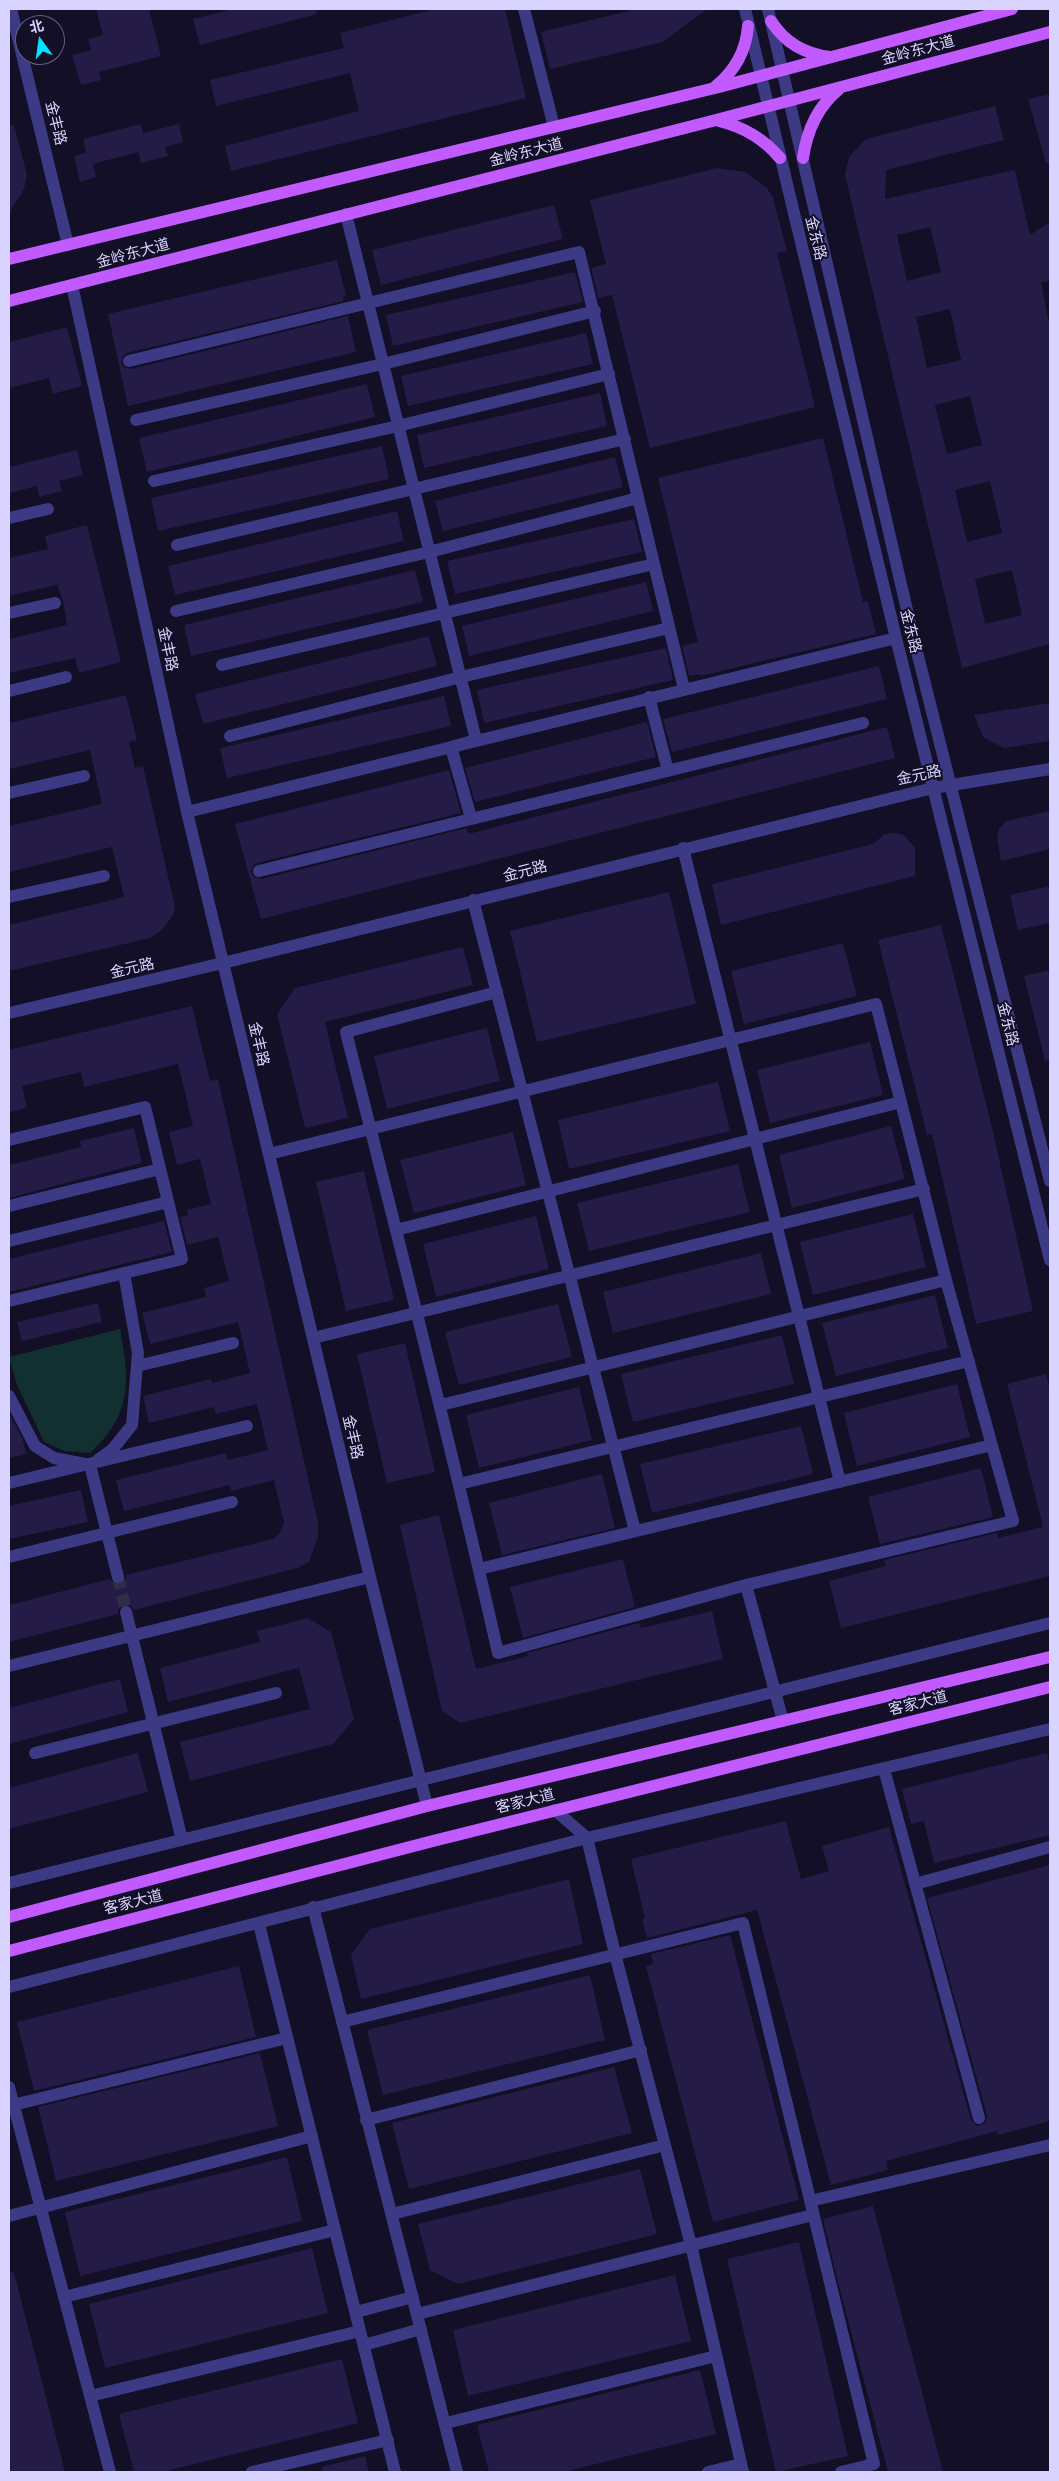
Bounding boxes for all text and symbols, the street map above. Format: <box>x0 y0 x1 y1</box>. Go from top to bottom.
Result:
north arrow <box>15 15 65 65</box>
text: 北 <box>28 16 45 36</box>
street label: 金岭东大道 <box>879 32 957 68</box>
street label: 金丰路 <box>42 99 70 147</box>
street label: 金岭东大道 <box>487 134 565 170</box>
street label: 金东路 <box>802 214 830 262</box>
street label: 金岭东大道 <box>94 235 172 271</box>
street label: 金东路 <box>897 607 925 655</box>
street label: 金丰路 <box>155 625 181 673</box>
street label: 金元路 <box>895 762 943 788</box>
street label: 金元路 <box>501 857 549 885</box>
street label: 金元路 <box>108 954 156 982</box>
street label: 金东路 <box>994 1000 1022 1048</box>
street label: 金丰路 <box>245 1020 273 1068</box>
street label: 金丰路 <box>339 1413 367 1461</box>
street label: 客家大道 <box>887 1687 949 1719</box>
street label: 客家大道 <box>494 1785 556 1817</box>
street label: 客家大道 <box>102 1886 164 1918</box>

